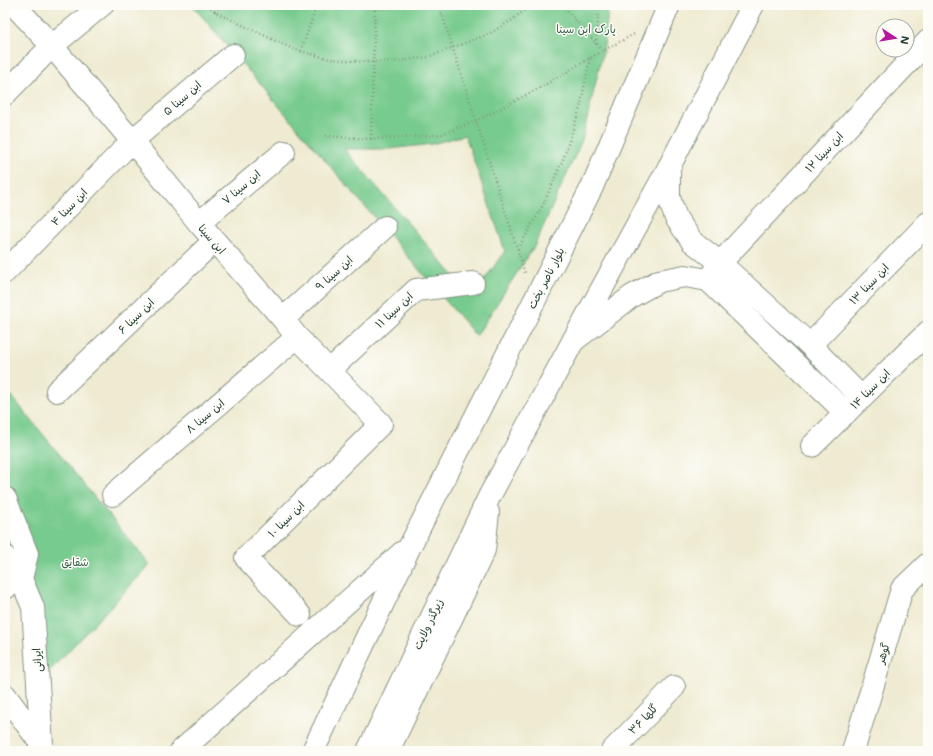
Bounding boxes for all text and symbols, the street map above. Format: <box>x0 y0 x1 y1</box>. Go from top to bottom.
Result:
north arrow <box>875 18 915 58</box>
park label: پارک ابن سینا <box>556 21 616 37</box>
text: N <box>897 35 913 46</box>
street label: ابن سینا ۵ <box>159 77 205 119</box>
street label: ابن سینا ۱۲ <box>801 128 847 176</box>
street label: ابن سینا ۷ <box>218 166 264 208</box>
street label: ابن سینا ۴ <box>47 185 91 229</box>
street label: ابن سینا <box>195 221 229 257</box>
street label: بلوار ناصر بخت <box>524 244 568 312</box>
street label: ابن سینا ۹ <box>312 252 356 294</box>
street label: ابن سینا ۱۳ <box>845 260 893 308</box>
street label: ابن سینا ۱۱ <box>372 288 416 332</box>
street label: ابن سینا ۶ <box>114 295 158 337</box>
street label: ابن سینا ۱۴ <box>846 365 894 413</box>
street label: ابن سینا ۸ <box>182 395 228 437</box>
street label: ابن سینا ۱۰ <box>264 497 308 541</box>
park label: شقایق <box>61 554 89 569</box>
street label: زیرگذر ولایت <box>409 596 446 652</box>
street label: گوهر <box>872 640 894 666</box>
street label: ایرانی <box>28 647 46 673</box>
street label: ۳۶ گلها <box>624 700 661 737</box>

